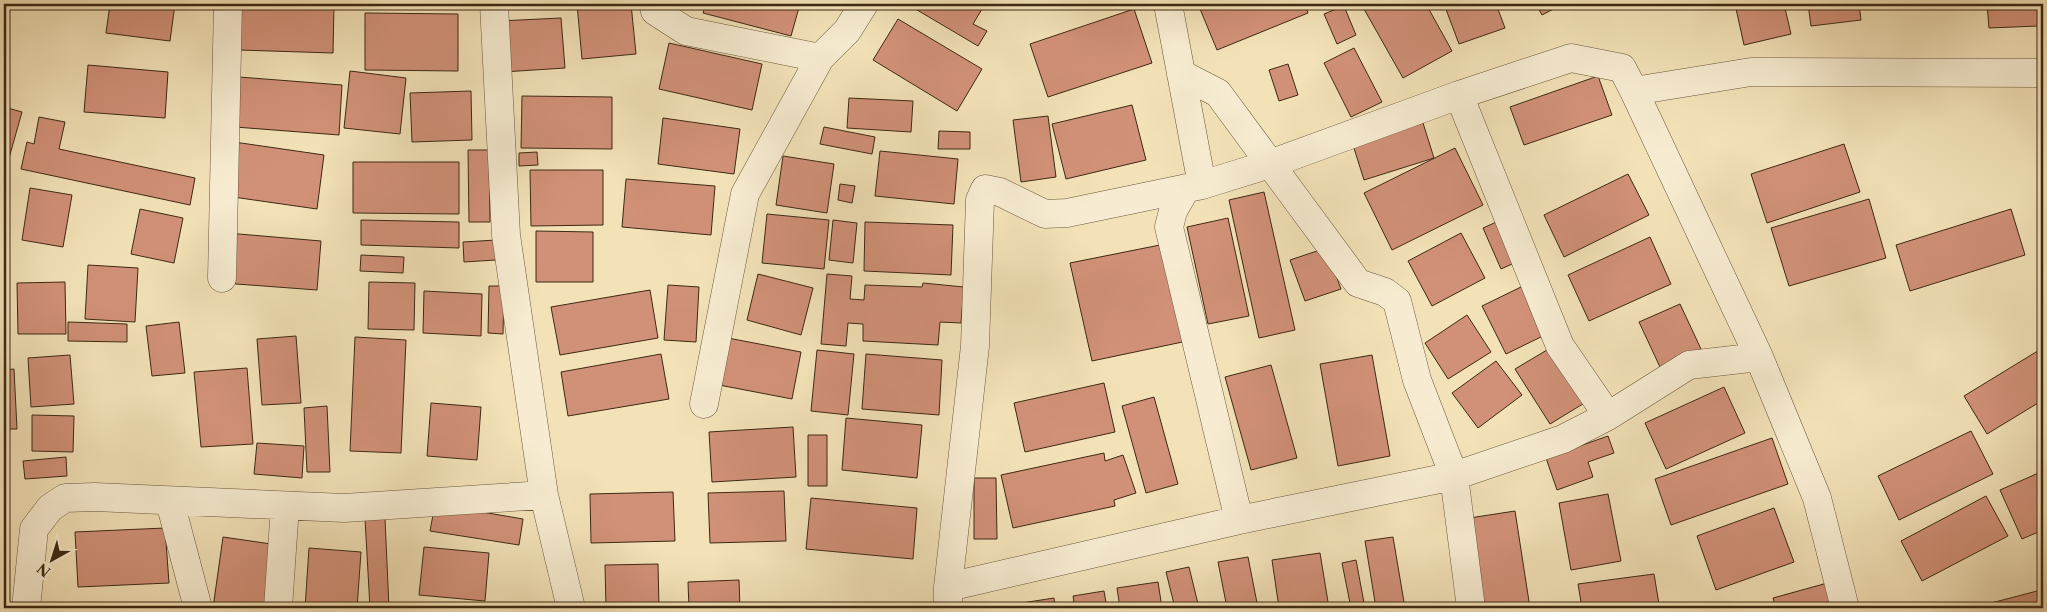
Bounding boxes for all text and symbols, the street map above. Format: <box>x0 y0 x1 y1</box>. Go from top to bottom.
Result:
north arrow <box>28 534 78 584</box>
text: N <box>33 559 54 581</box>

